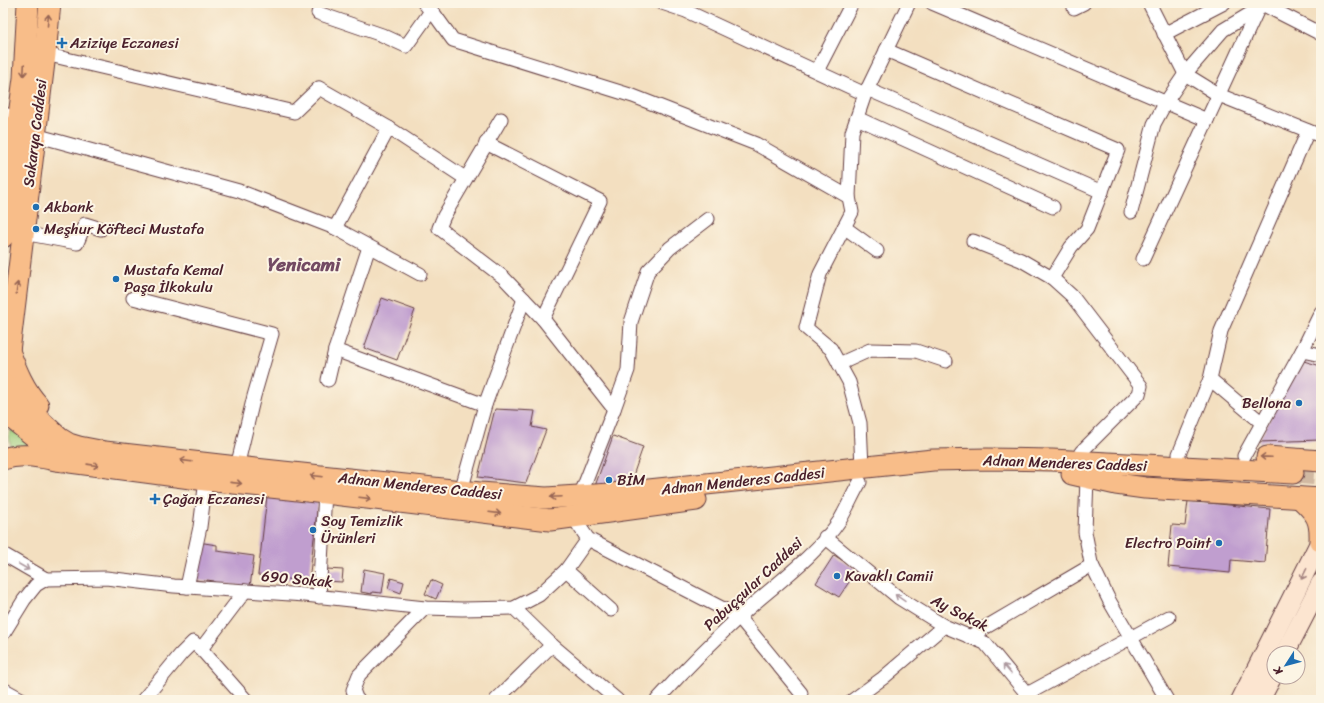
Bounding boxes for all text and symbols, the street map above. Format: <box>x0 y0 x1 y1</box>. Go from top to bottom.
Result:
one-way arrow <box>45 14 52 27</box>
place label: Aziziye Eczanesi <box>69 30 179 56</box>
marker: Aziziye Eczanesi <box>57 38 67 48</box>
one-way arrow <box>21 63 28 76</box>
street label: Sakarya Caddesi <box>15 77 55 188</box>
place label: Akbank <box>43 194 94 220</box>
marker: Akbank <box>31 202 41 212</box>
place label: Meşhur Köfteci Mustafa <box>44 216 205 242</box>
marker: Meşhur Köfteci Mustafa <box>31 224 41 234</box>
district label: Yenicami <box>268 248 342 281</box>
place label: Mustafa Kemal Paşa İlkokulu <box>124 257 224 300</box>
marker: Mustafa Kemal Paşa İlkokulu <box>111 274 121 284</box>
one-way arrow <box>13 282 20 295</box>
place label: Bellona <box>1242 390 1291 416</box>
marker: Bellona <box>1294 398 1304 408</box>
street label: Adnan Menderes Caddesi <box>981 447 1148 479</box>
one-way arrow <box>1260 454 1273 461</box>
one-way arrow <box>180 458 193 465</box>
street label: Adnan Menderes Caddesi <box>659 459 827 503</box>
one-way arrow <box>86 461 99 469</box>
street label: Adnan Menderes Caddesi <box>336 464 504 508</box>
place label: BİM <box>617 467 645 493</box>
one-way arrow <box>309 472 322 479</box>
marker: BİM <box>604 475 614 485</box>
one-way arrow <box>229 480 242 487</box>
place label: Çağan Eczanesi <box>163 486 265 512</box>
marker: Çağan Eczanesi <box>150 494 160 504</box>
one-way arrow <box>358 494 371 501</box>
one-way arrow <box>550 494 563 501</box>
place label: Soy Temizlik Ürünleri <box>321 508 403 551</box>
one-way arrow <box>488 509 501 517</box>
marker: Soy Temizlik Ürünleri <box>308 525 318 535</box>
street label: Pabuççular Caddesi <box>697 530 809 637</box>
place label: Electro Point <box>1125 530 1212 556</box>
marker: Electro Point <box>1214 538 1224 548</box>
one-way arrow <box>18 563 30 571</box>
street label: 690 Sokak <box>260 563 334 595</box>
place label: Kavaklı Camii <box>845 563 934 589</box>
one-way arrow <box>1300 568 1307 580</box>
marker: Kavaklı Camii <box>832 571 842 581</box>
street label: Ay Sokak <box>926 587 994 639</box>
one-way arrow <box>895 594 906 602</box>
north arrow <box>1266 645 1306 685</box>
text: K <box>1268 661 1289 680</box>
one-way arrow <box>1002 664 1011 674</box>

